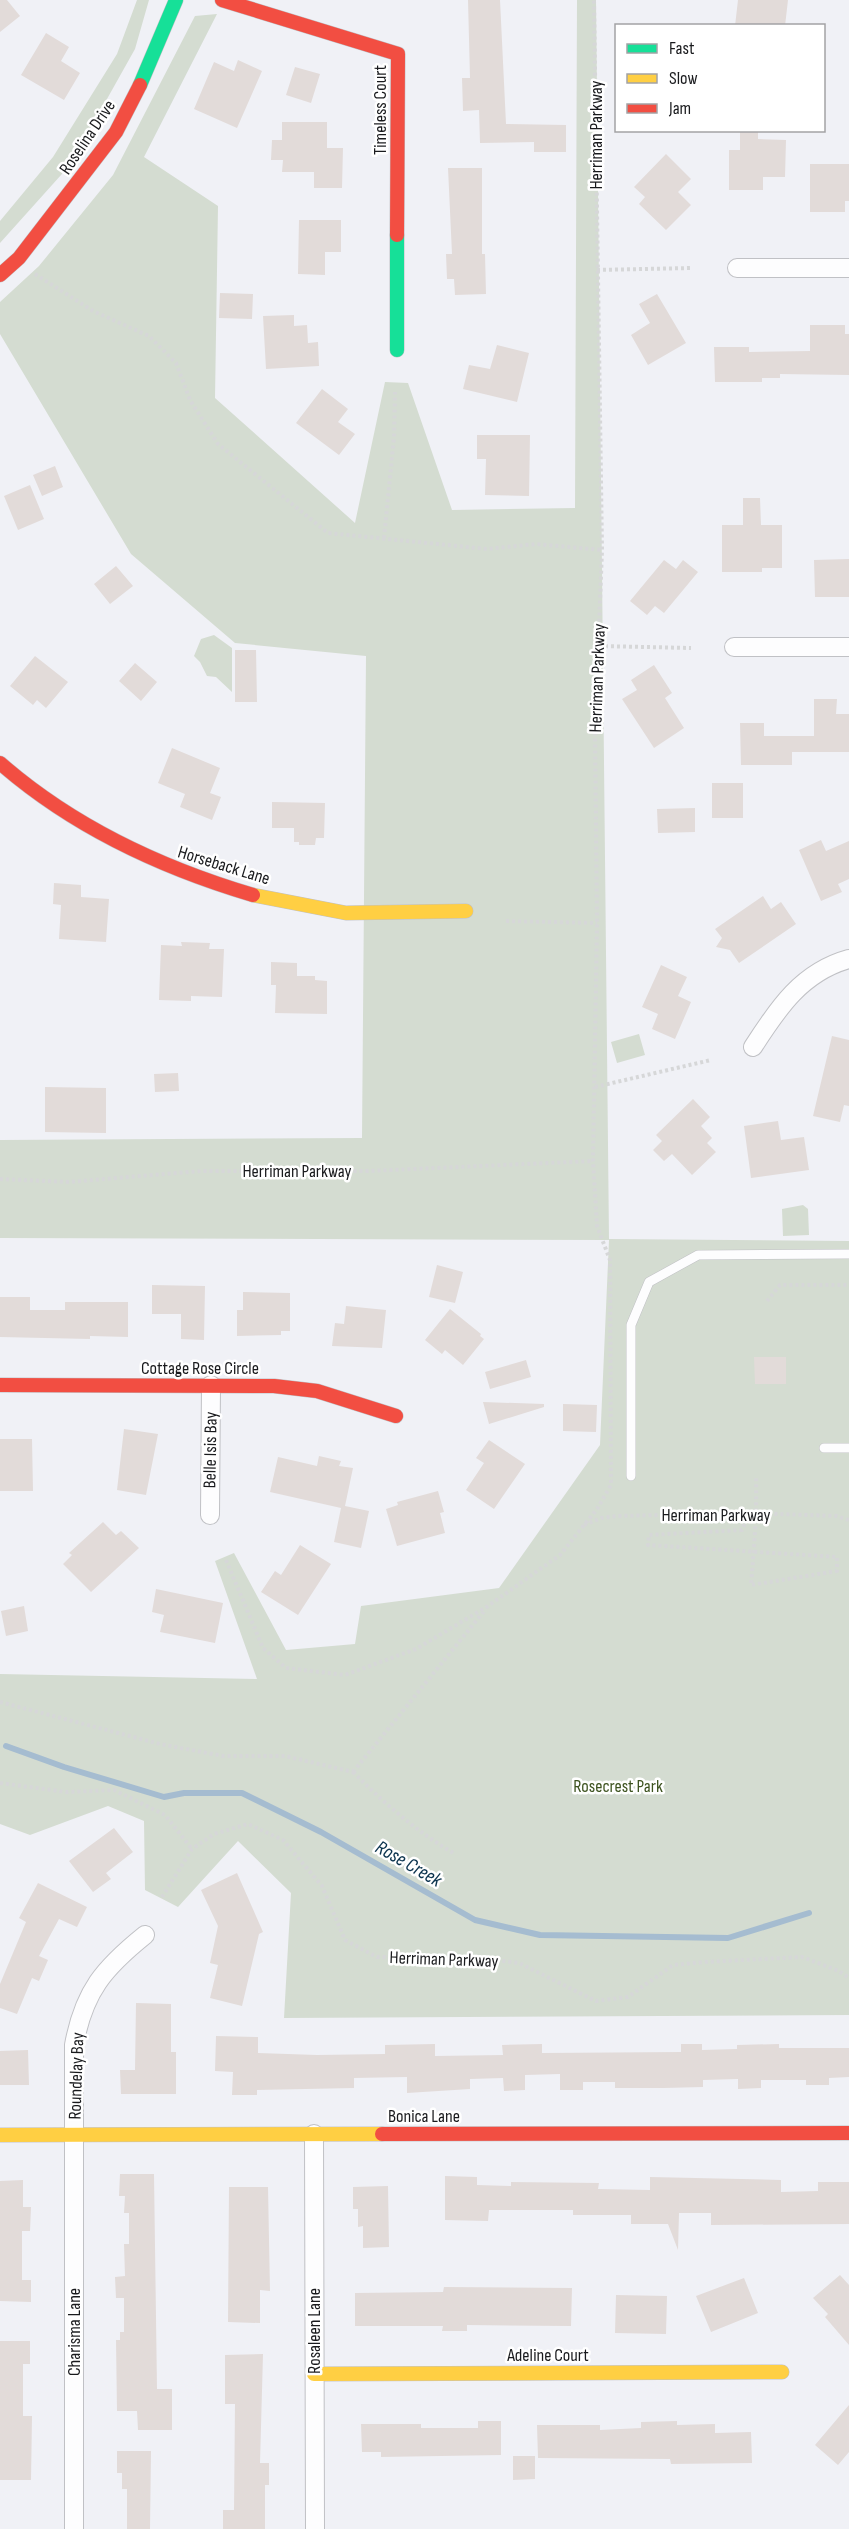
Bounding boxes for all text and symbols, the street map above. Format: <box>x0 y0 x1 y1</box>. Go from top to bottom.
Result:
legend <box>615 24 825 132</box>
text: Fast <box>669 38 695 59</box>
street label: Timeless Court <box>370 64 391 155</box>
text: Slow <box>669 68 698 89</box>
street label: Herriman Parkway <box>586 80 607 190</box>
street label: Roselina Drive <box>55 96 120 178</box>
text: Jam <box>668 98 691 119</box>
street label: Herriman Parkway <box>585 623 610 733</box>
street label: Horseback Lane <box>175 842 272 889</box>
street label: Herriman Parkway <box>242 1161 352 1182</box>
street label: Cottage Rose Circle <box>141 1358 259 1379</box>
street label: Belle Isis Bay <box>199 1411 222 1489</box>
street label: Herriman Parkway <box>661 1505 771 1526</box>
park label: Rosecrest Park <box>573 1776 663 1797</box>
water label: Rose Creek <box>371 1835 446 1893</box>
street label: Herriman Parkway <box>389 1947 499 1972</box>
street label: Roundelay Bay <box>64 2032 89 2120</box>
street label: Bonica Lane <box>388 2106 460 2127</box>
street label: Charisma Lane <box>64 2288 85 2376</box>
street label: Rosaleen Lane <box>304 2288 325 2374</box>
street label: Adeline Court <box>506 2345 589 2366</box>

